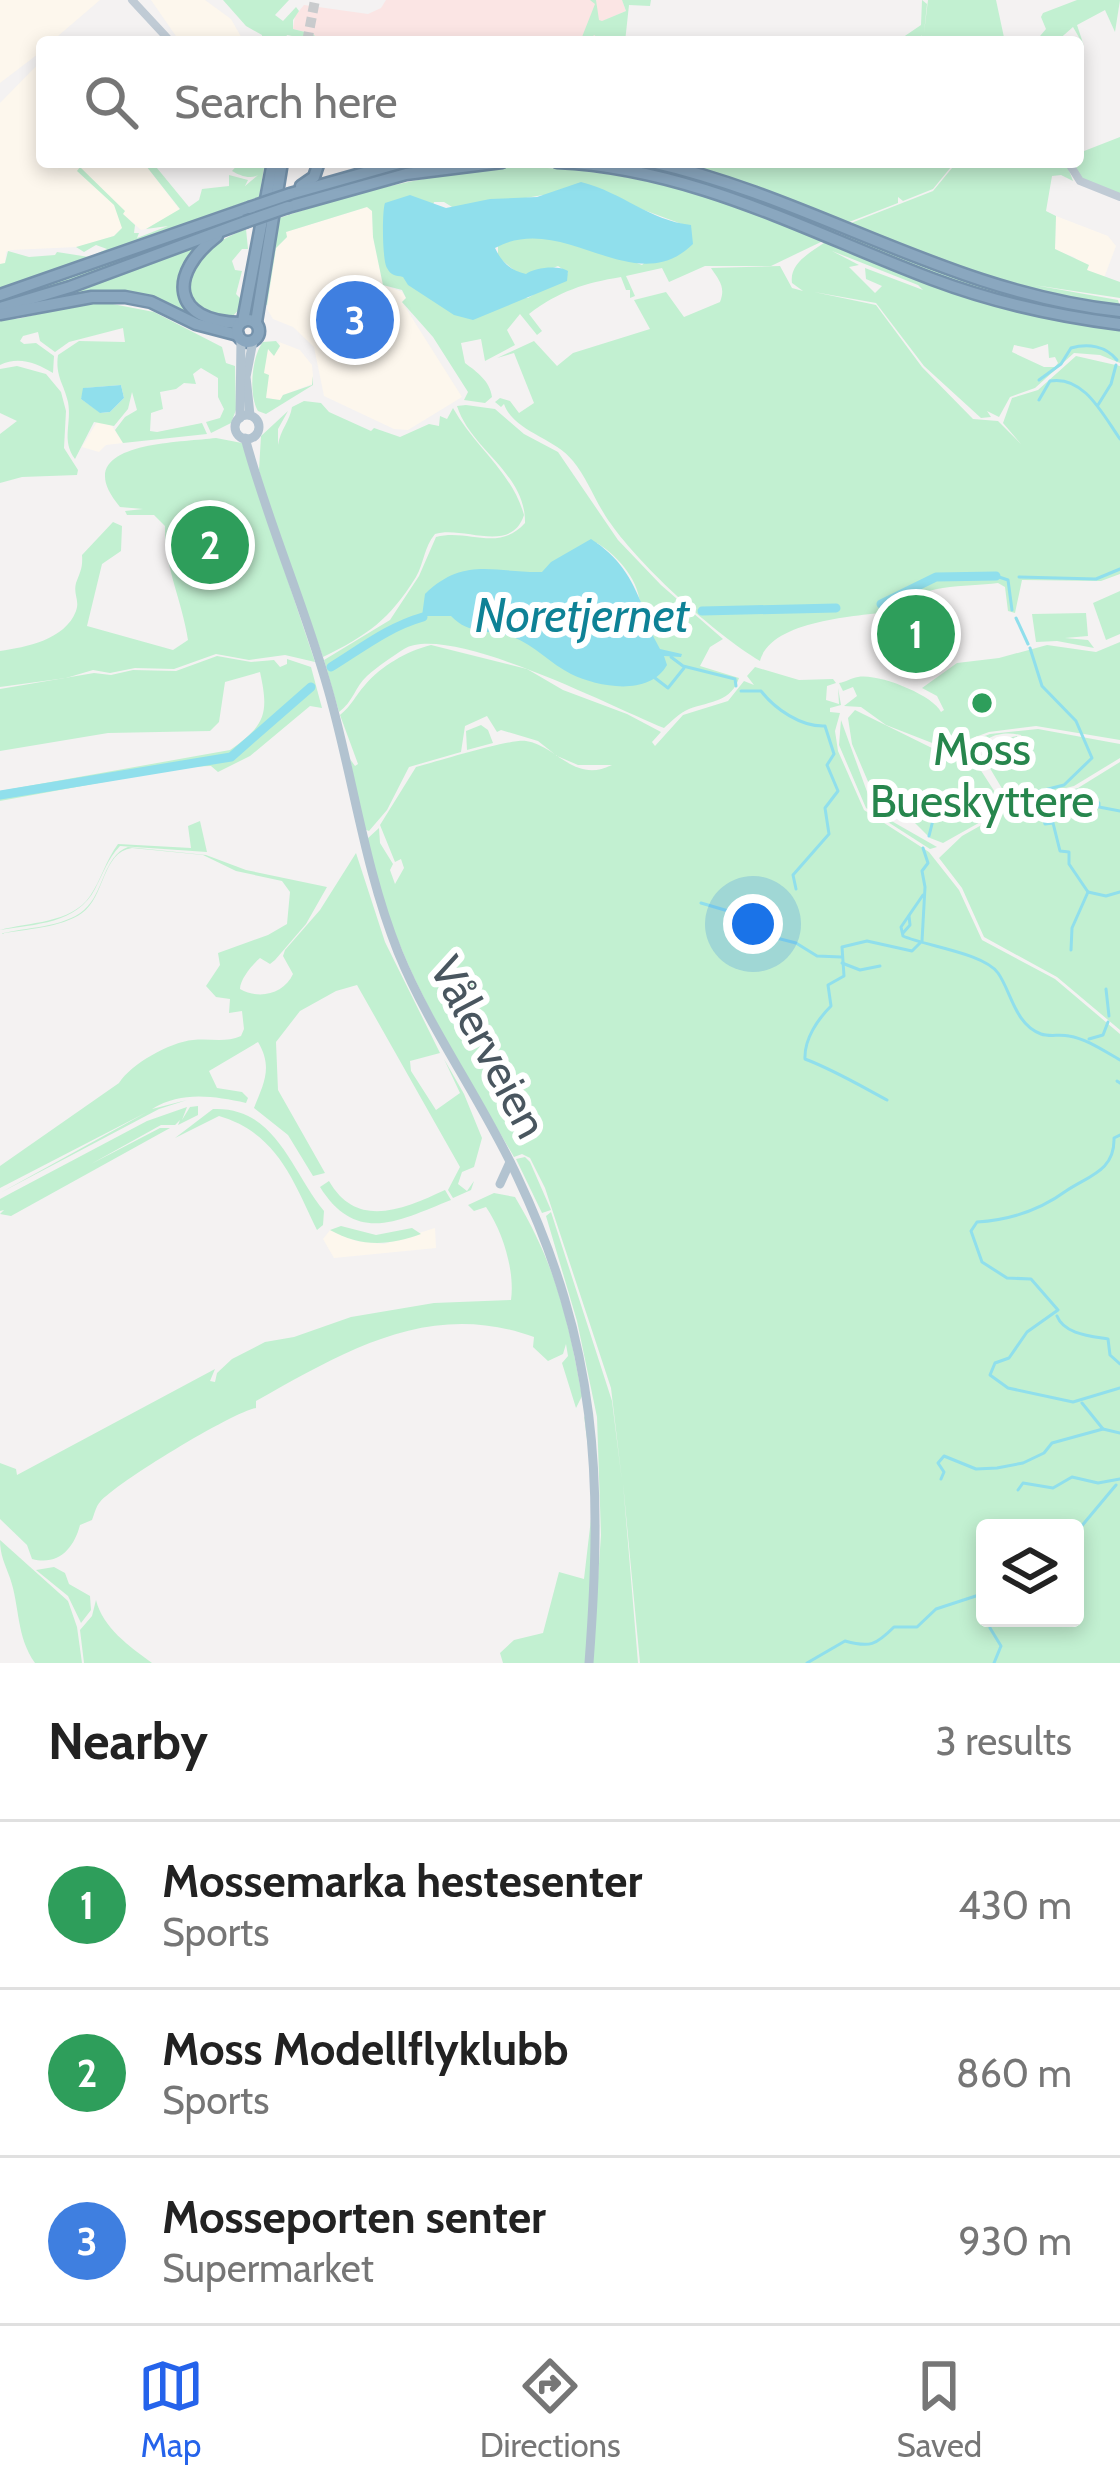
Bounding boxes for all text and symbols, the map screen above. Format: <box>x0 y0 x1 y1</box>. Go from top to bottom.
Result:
search box <box>36 36 1084 168</box>
icon: search <box>78 69 144 135</box>
text: Search here <box>174 75 398 129</box>
pin: 3 <box>316 275 394 365</box>
pin: 2 <box>171 500 249 590</box>
water label: Noretjernet <box>475 586 691 644</box>
pin: 1 <box>877 589 955 679</box>
marker: Moss Bueskyttere <box>969 690 995 716</box>
place label: Moss Bueskyttere <box>870 722 1094 828</box>
your location <box>723 894 783 954</box>
street label: Vålerveien <box>419 947 559 1147</box>
map controls <box>976 1519 1084 1627</box>
button: layers <box>976 1519 1084 1627</box>
text: Nearby <box>48 1710 208 1772</box>
text: 3 results <box>935 1717 1072 1765</box>
text: Mossemarka hestesenter <box>162 1854 642 1908</box>
text: 1 <box>80 1881 94 1929</box>
text: 430 m <box>958 1881 1072 1929</box>
text: Sports <box>162 1908 269 1956</box>
text: Moss Modellflyklubb <box>162 2022 568 2076</box>
text: 2 <box>77 2049 97 2097</box>
text: 860 m <box>956 2049 1072 2097</box>
text: Sports <box>162 2076 269 2124</box>
text: Mosseporten senter <box>162 2190 546 2244</box>
text: 3 <box>76 2217 98 2265</box>
text: 930 m <box>959 2217 1072 2265</box>
text: Supermarket <box>162 2244 374 2292</box>
tab: Map <box>138 2353 204 2465</box>
tab: Directions <box>480 2353 621 2465</box>
tab: Saved <box>896 2353 982 2465</box>

